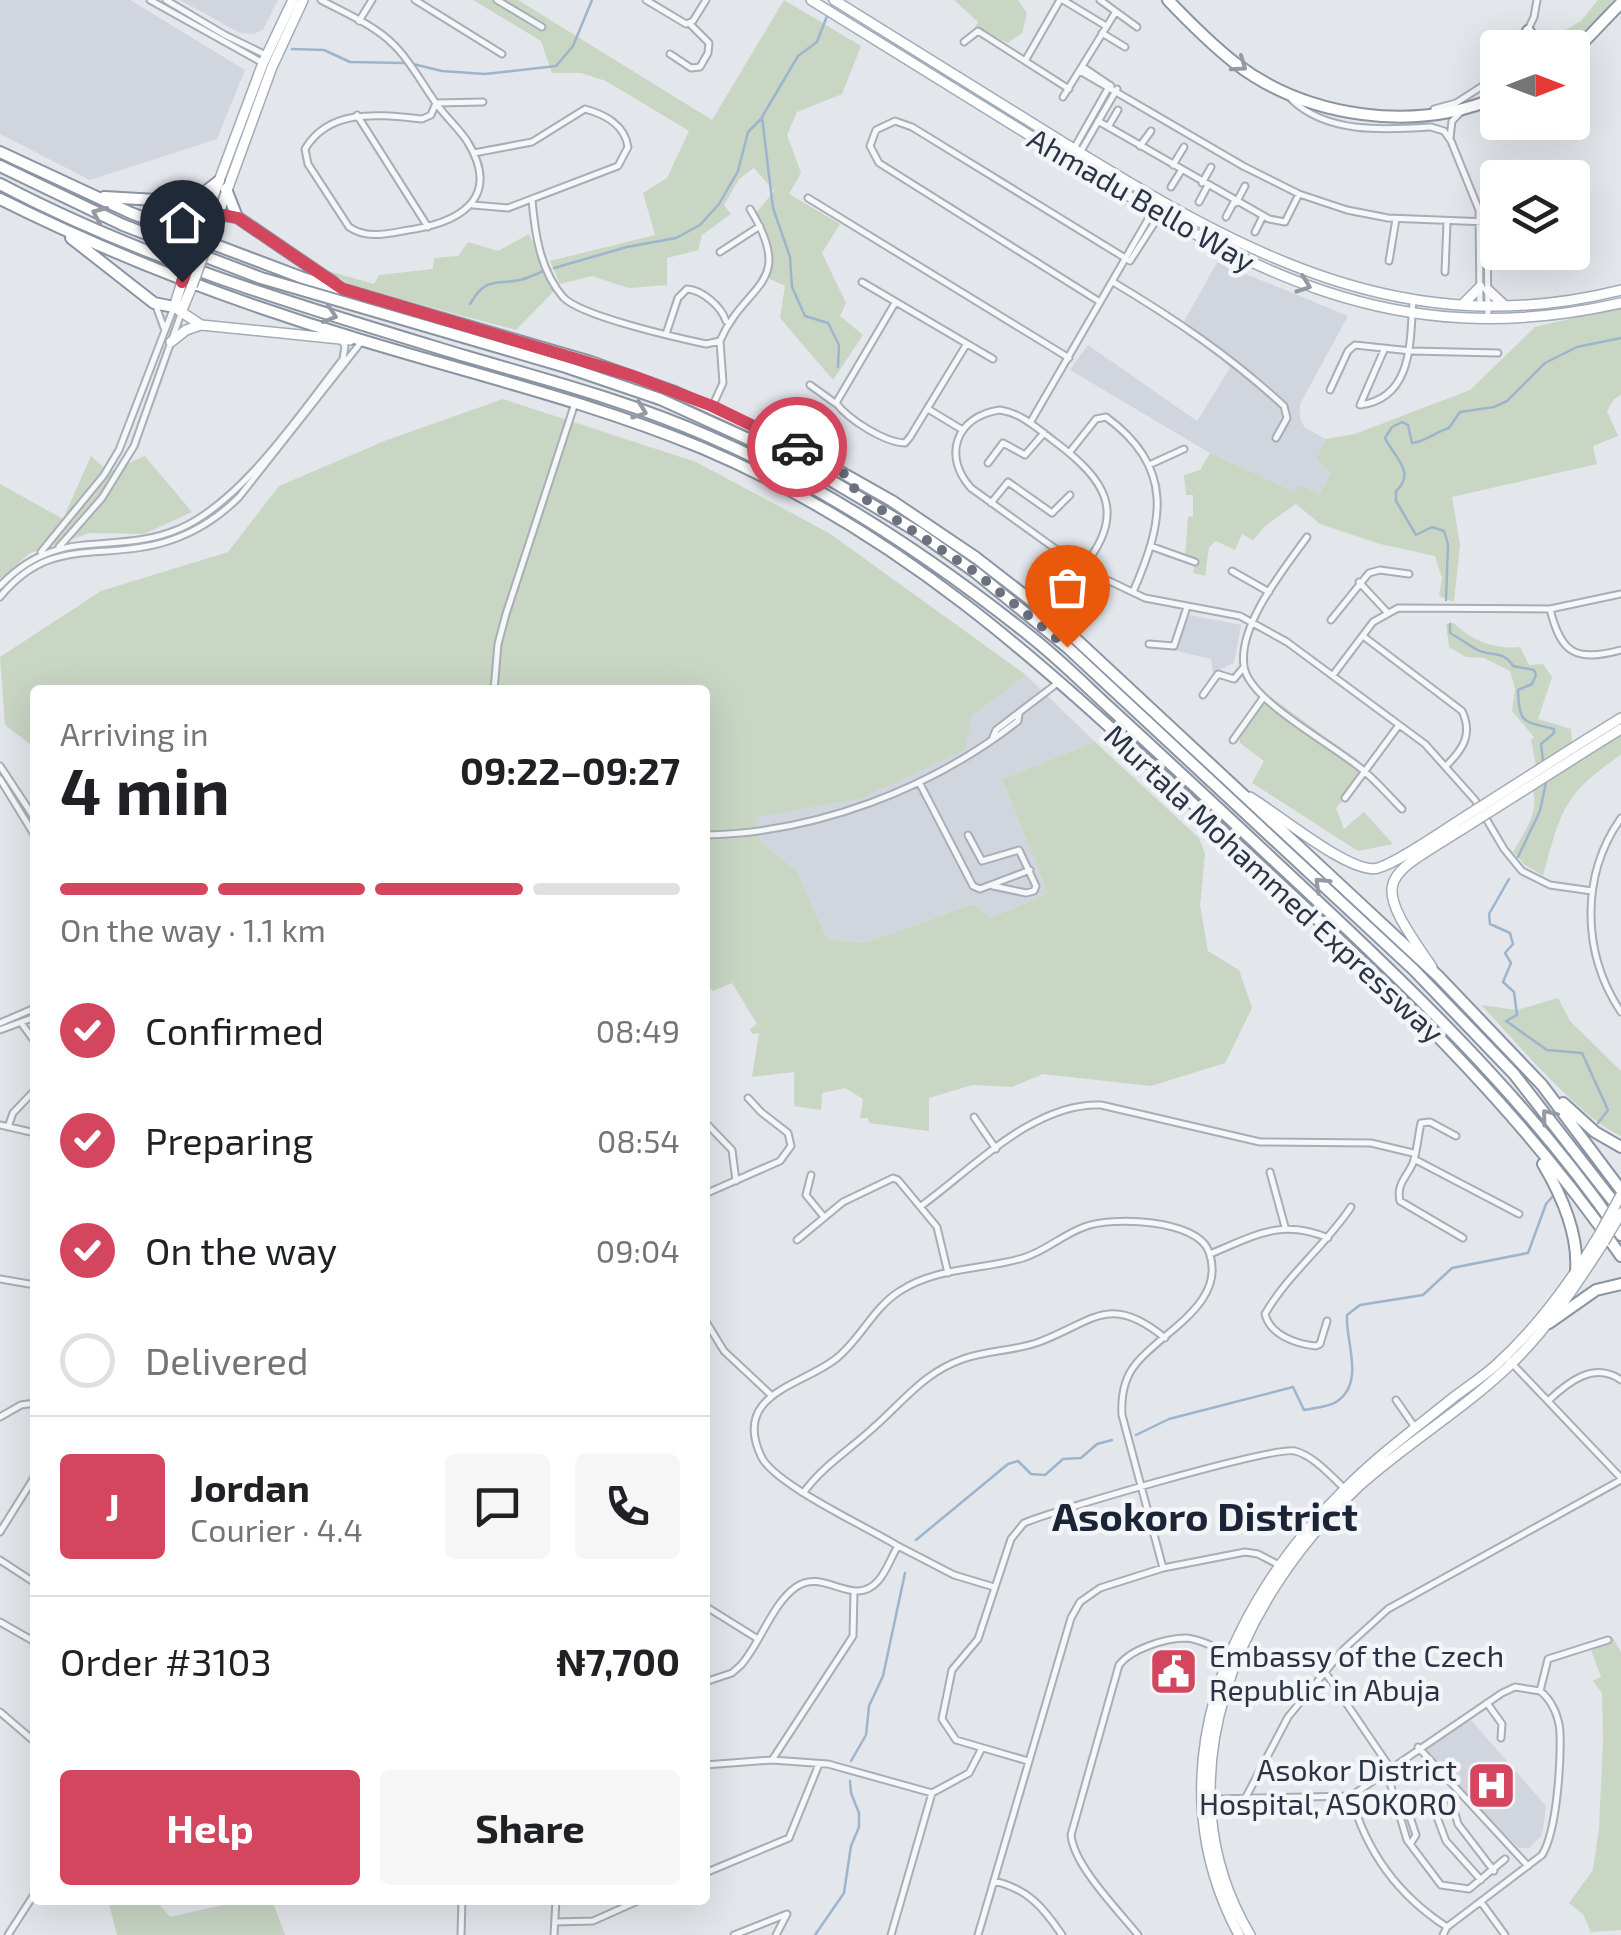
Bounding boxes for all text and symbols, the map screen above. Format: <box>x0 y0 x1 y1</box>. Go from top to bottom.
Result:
north arrow <box>1480 30 1590 140</box>
map controls <box>1480 30 1590 270</box>
one-way arrow <box>1229 53 1248 71</box>
street label: Ahmadu Bello Way <box>1022 119 1262 279</box>
button: layers <box>1480 160 1590 270</box>
pin <box>140 180 225 283</box>
icon: home <box>155 195 210 250</box>
one-way arrow <box>91 206 109 226</box>
one-way arrow <box>1294 273 1312 293</box>
one-way arrow <box>321 303 338 324</box>
courier <box>747 397 847 497</box>
one-way arrow <box>631 399 648 420</box>
icon: car <box>770 420 825 475</box>
pin <box>1025 545 1110 648</box>
icon: bag <box>1040 560 1095 615</box>
text: Arriving in <box>60 714 209 752</box>
street label: Murtala Mohammed Expressway <box>1098 716 1452 1050</box>
text: 09:22–09:27 <box>460 747 680 793</box>
text: 4 min <box>60 750 230 828</box>
one-way arrow <box>1314 878 1332 896</box>
text: On the way · 1.1 km <box>60 910 326 948</box>
icon: check <box>60 1003 115 1058</box>
text: Confirmed <box>145 1007 324 1053</box>
text: 08:49 <box>596 1011 680 1049</box>
one-way arrow <box>1542 1109 1560 1127</box>
icon: check <box>60 1113 115 1168</box>
text: Preparing <box>145 1117 313 1163</box>
text: 08:54 <box>597 1121 680 1159</box>
icon: check <box>60 1223 115 1278</box>
text: On the way <box>145 1227 337 1273</box>
text: 09:04 <box>596 1231 680 1269</box>
text: Delivered <box>145 1337 309 1383</box>
button: chat <box>445 1454 550 1559</box>
button: phone <box>575 1454 680 1559</box>
text: Jordan <box>190 1464 310 1510</box>
text: J <box>105 1483 120 1529</box>
district label: Asokoro District <box>1052 1491 1358 1539</box>
text: Courier · 4.4 <box>190 1510 363 1548</box>
place label: Embassy of the Czech Republic in Abuja <box>1209 1637 1504 1707</box>
text: Order #3103 <box>60 1638 272 1684</box>
text: ₦7,700 <box>556 1638 680 1684</box>
public building icon: Embassy of the Czech Republic in Abuja <box>1148 1646 1200 1698</box>
place label: Asokor District Hospital, ASOKORO <box>1199 1751 1457 1821</box>
hospital icon: Asokor District Hospital, ASOKORO <box>1466 1760 1518 1812</box>
button: Help <box>60 1770 360 1885</box>
button: Share <box>380 1770 680 1885</box>

